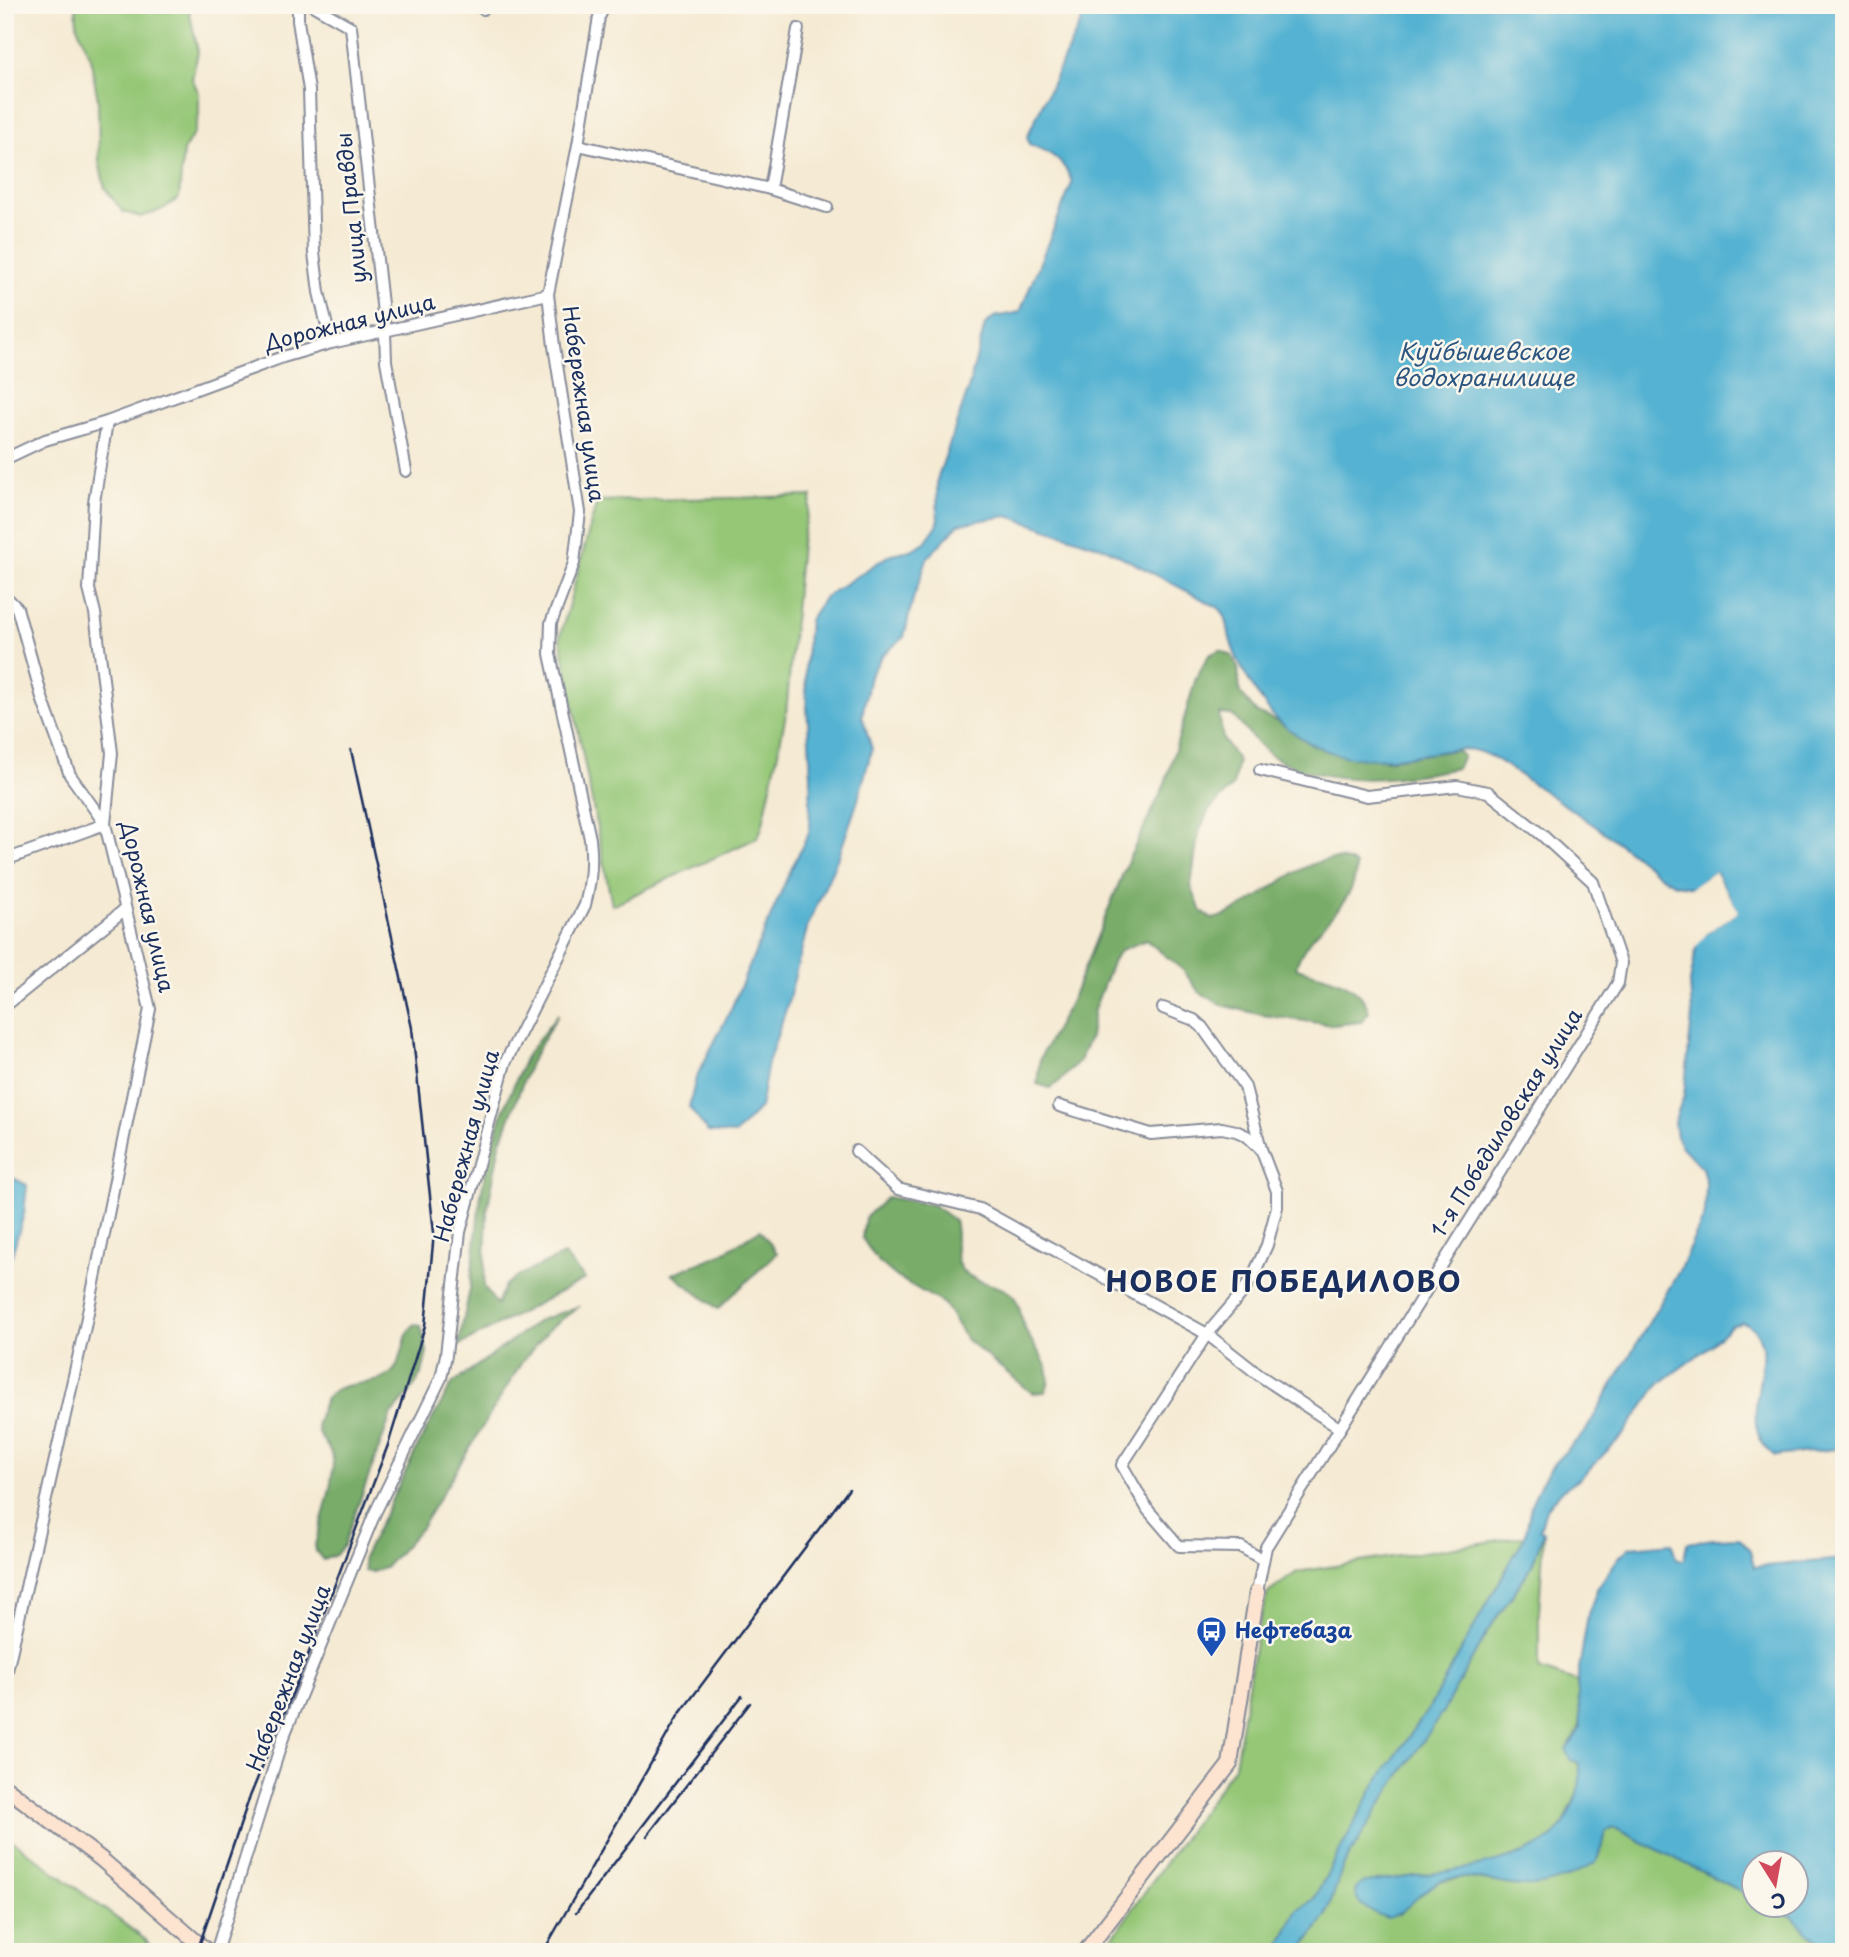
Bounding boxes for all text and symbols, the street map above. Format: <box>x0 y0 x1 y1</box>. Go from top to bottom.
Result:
street label: улица Правды <box>326 131 374 285</box>
street label: Дорожная улица <box>260 284 439 358</box>
street label: Набережная улица <box>555 303 615 505</box>
water label: Куйбышевское водохранилище <box>1393 333 1576 394</box>
street label: Дорожная улица <box>113 817 184 996</box>
street label: 1-я Победиловская улица <box>1422 1001 1589 1243</box>
street label: Набережная улица <box>424 1045 506 1245</box>
district label: НОВОЕ ПОБЕДИЛОВО <box>1106 1259 1462 1302</box>
street label: Набережная улица <box>237 1578 338 1775</box>
place label: Нефтебаза <box>1235 1613 1353 1645</box>
bus stop icon: Нефтебаза <box>1195 1614 1229 1658</box>
north arrow <box>1741 1848 1811 1918</box>
text: С <box>1769 1887 1788 1917</box>

